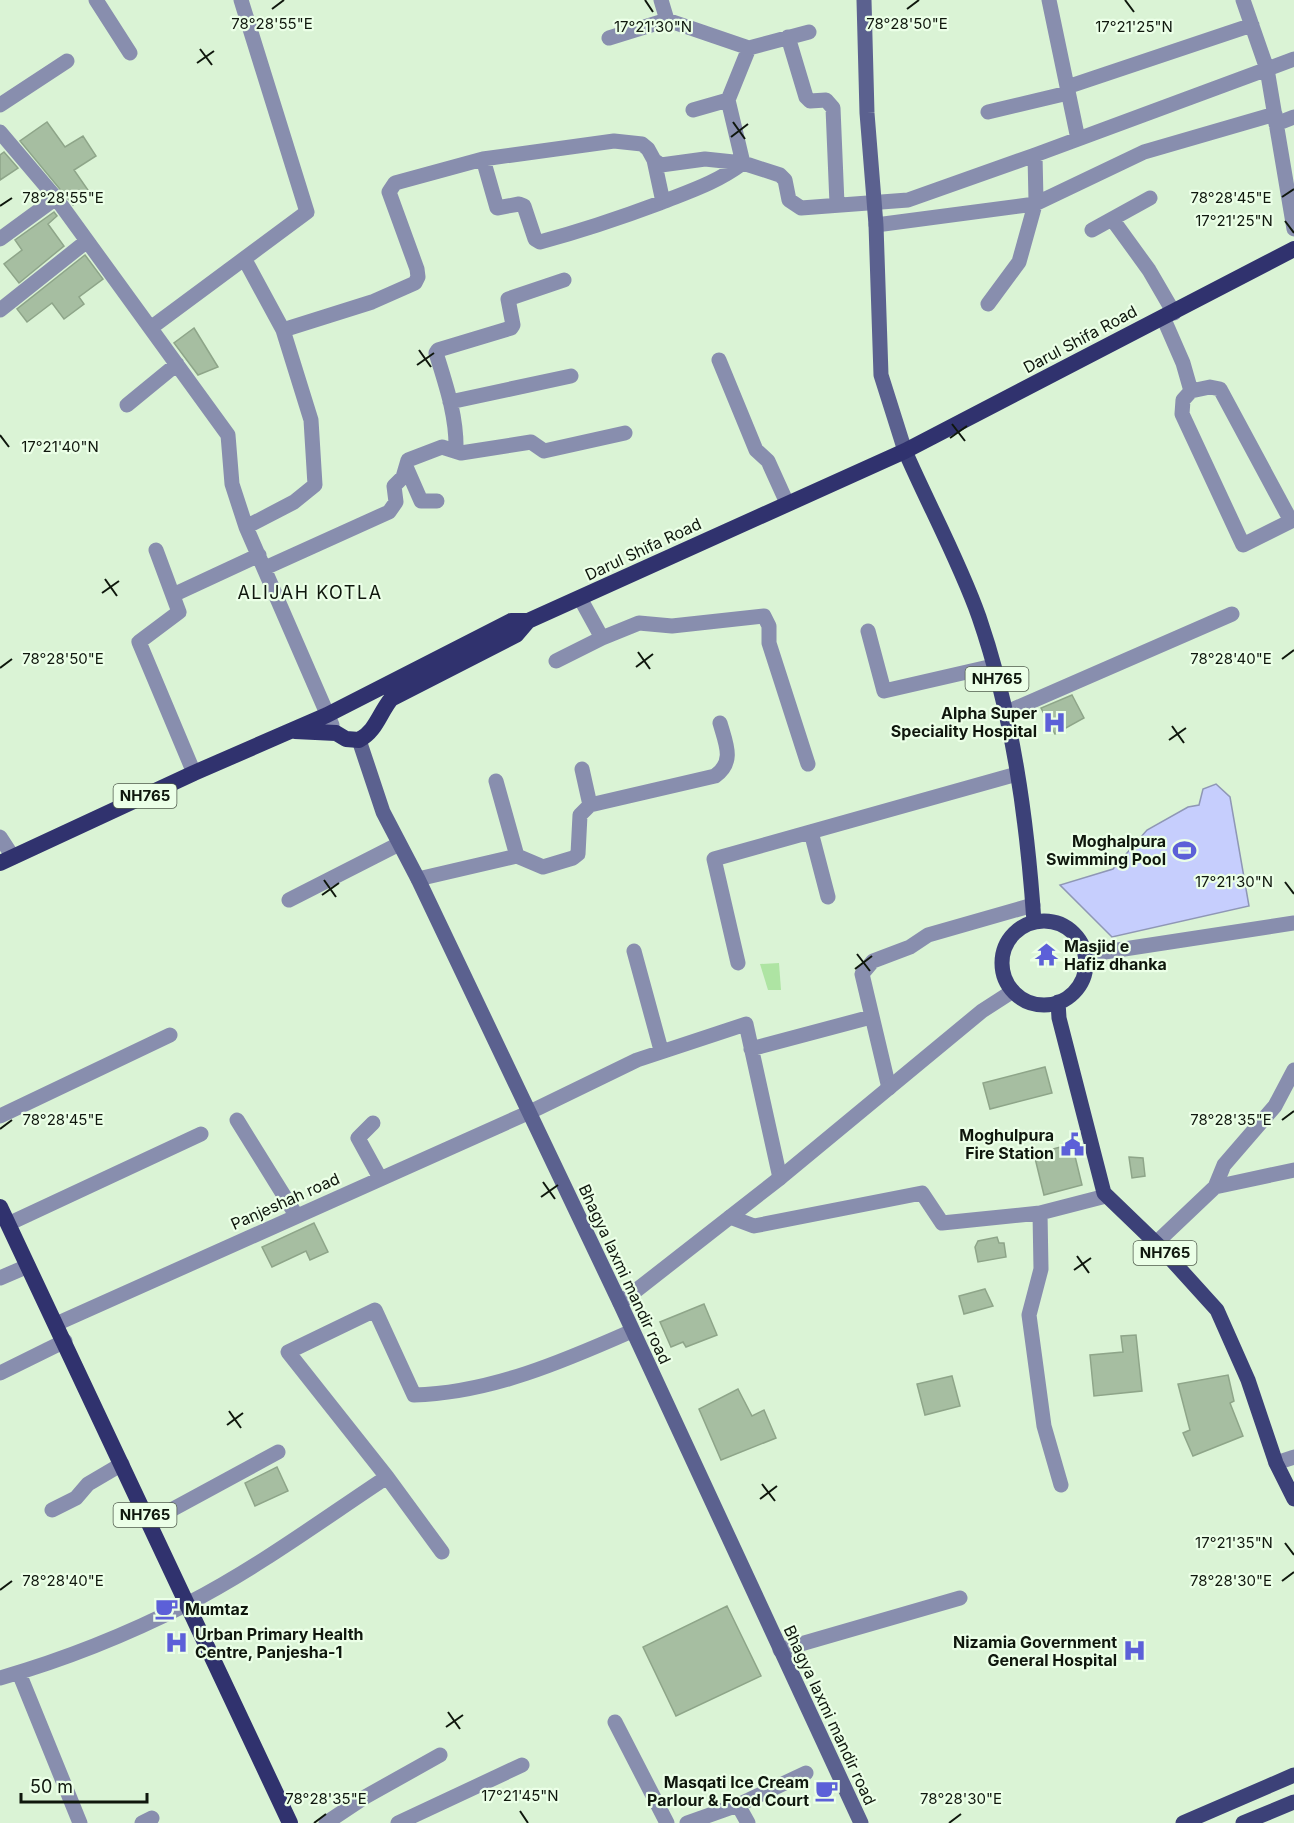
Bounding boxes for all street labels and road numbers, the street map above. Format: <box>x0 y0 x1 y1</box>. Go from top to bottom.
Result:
street label: Darul Shifa Road <box>1020 301 1140 377</box>
street label: Darul Shifa Road <box>582 513 704 585</box>
road number: NH765 <box>966 667 1028 691</box>
road number: NH765 <box>114 784 176 808</box>
street label: Panjeshah road <box>227 1168 343 1234</box>
street label: Bhagya laxmi mandir road <box>575 1181 675 1367</box>
road number: NH765 <box>1134 1241 1196 1265</box>
road number: NH765 <box>114 1503 176 1527</box>
street label: Bhagya laxmi mandir road <box>780 1622 880 1808</box>

